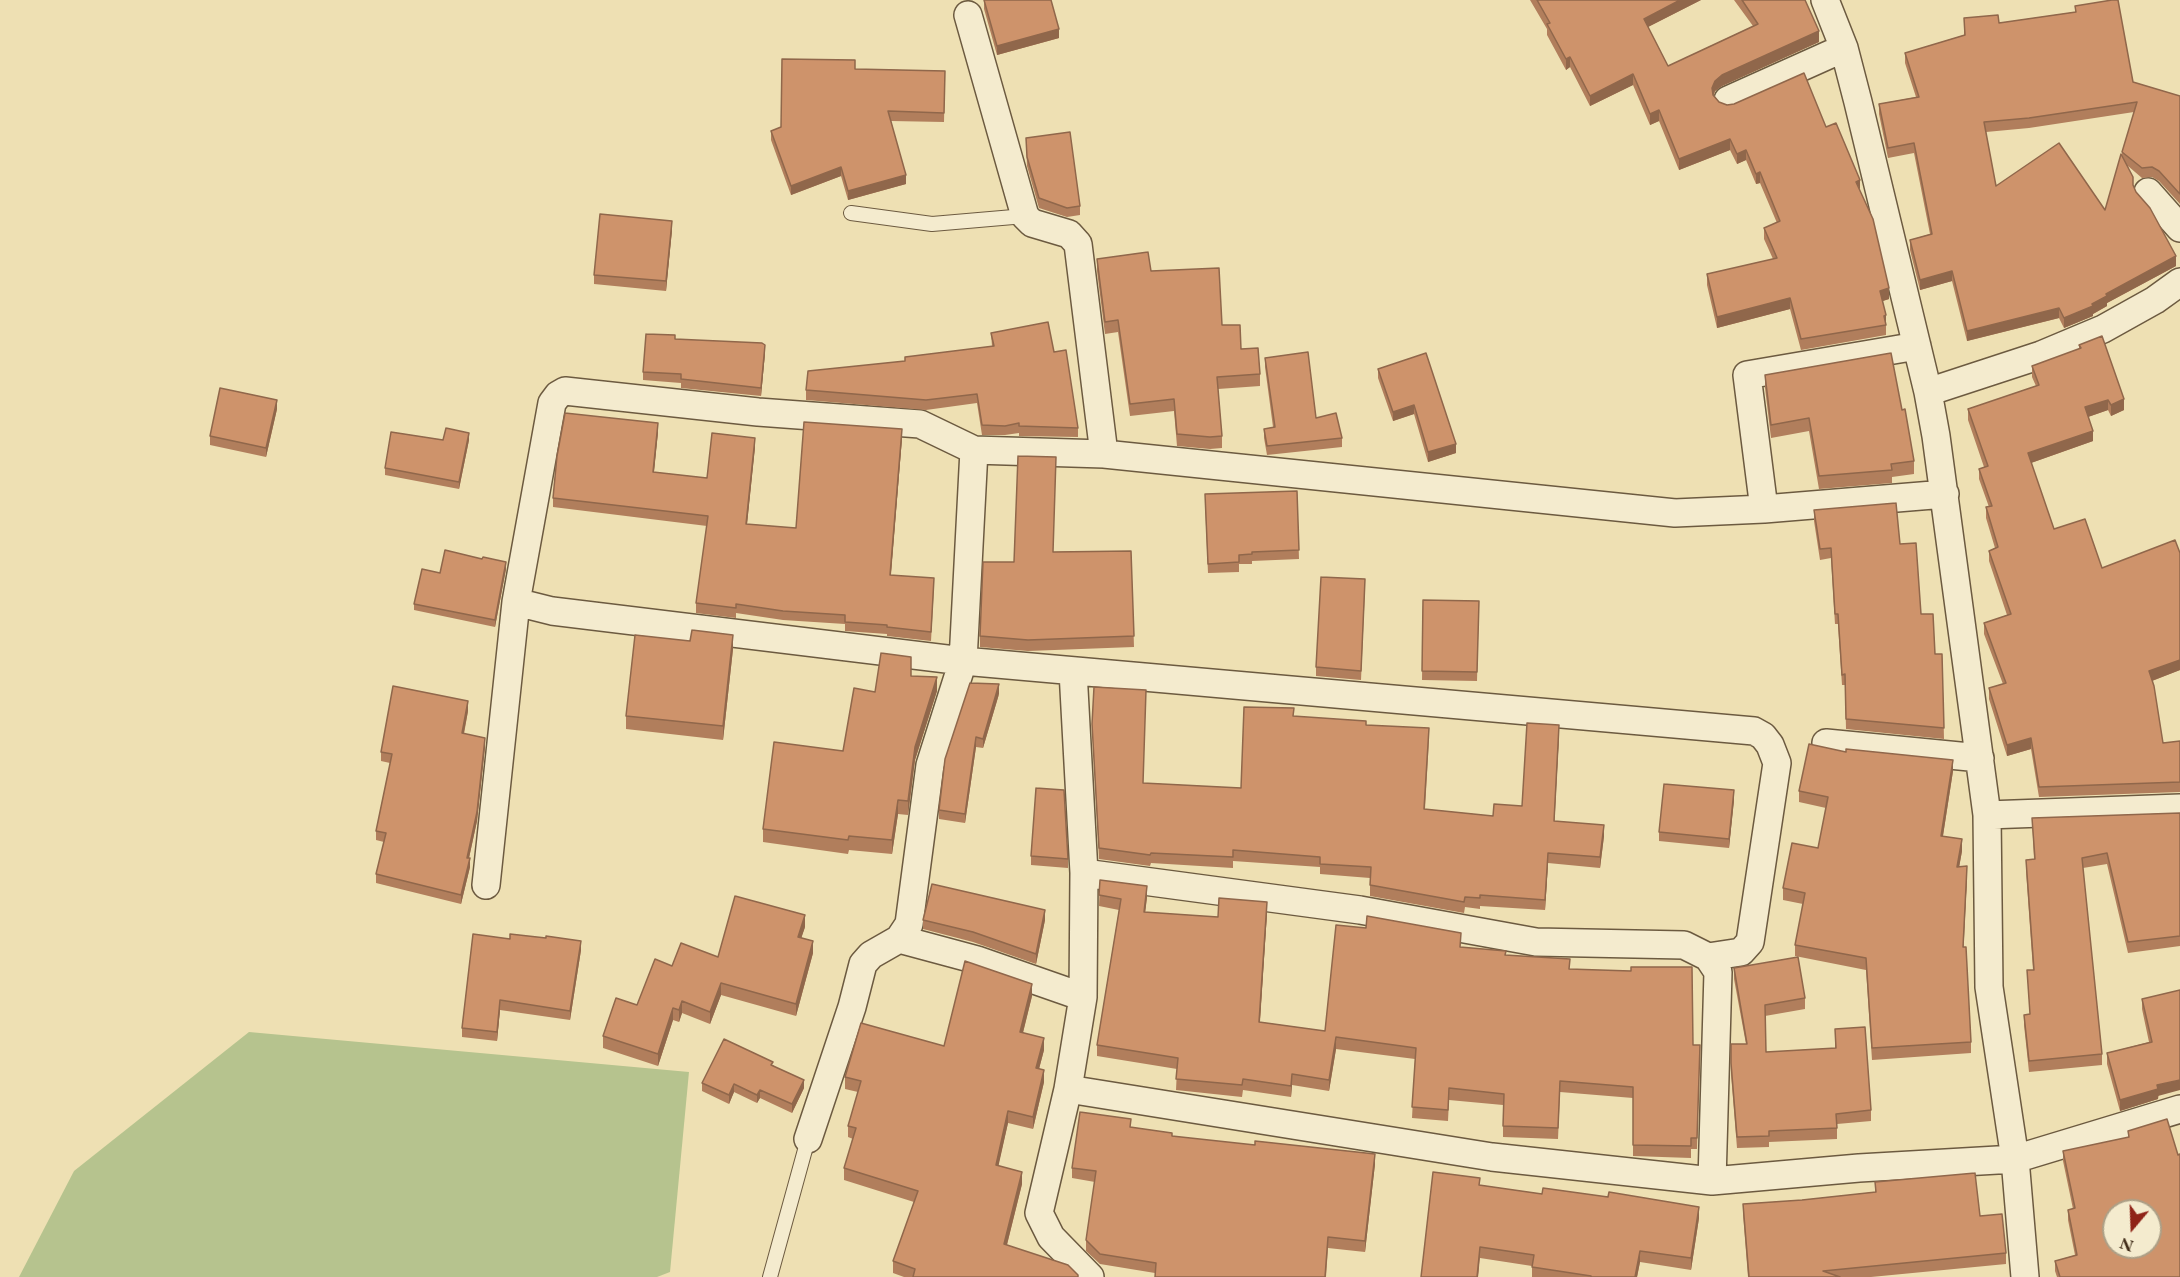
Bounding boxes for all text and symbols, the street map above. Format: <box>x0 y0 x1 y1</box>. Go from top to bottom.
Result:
north arrow <box>2102 1199 2162 1259</box>
text: N <box>2117 1233 2136 1257</box>

